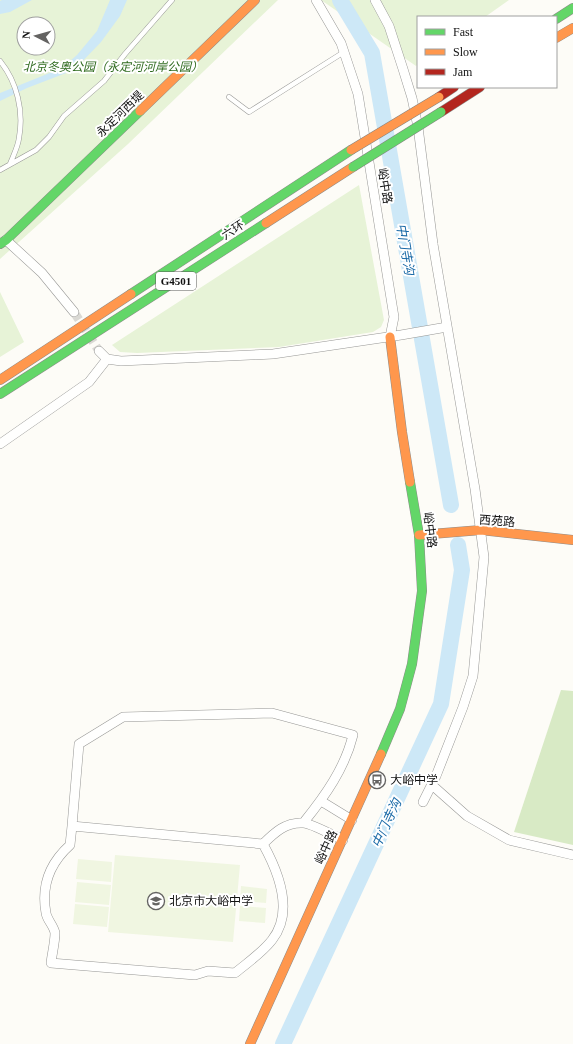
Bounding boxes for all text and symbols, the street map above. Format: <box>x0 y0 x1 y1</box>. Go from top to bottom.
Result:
north arrow <box>16 16 56 56</box>
legend <box>417 16 557 88</box>
text: Fast <box>453 25 474 39</box>
text: N <box>20 30 32 40</box>
text: Slow <box>453 45 478 59</box>
park label: 北京冬奥公园（永定河河岸公园） <box>23 60 203 74</box>
text: Jam <box>453 65 473 79</box>
street label: 永定河西堤 <box>94 88 146 140</box>
street label: 峪中路 <box>375 167 395 205</box>
street label: 六环 <box>219 218 247 242</box>
water label: 中门寺沟 <box>394 222 418 278</box>
road number: G4501 <box>156 272 196 290</box>
street label: 峪中路 <box>421 511 439 549</box>
street label: 西苑路 <box>479 513 515 529</box>
bus stop icon: 大峪中学 <box>367 770 387 790</box>
place label: 大峪中学 <box>390 773 438 787</box>
water label: 中门寺沟 <box>369 795 405 850</box>
street label: 峪中路 <box>312 828 340 866</box>
school or university icon: 北京市大峪中学 <box>146 891 166 911</box>
place label: 北京市大峪中学 <box>169 894 253 908</box>

